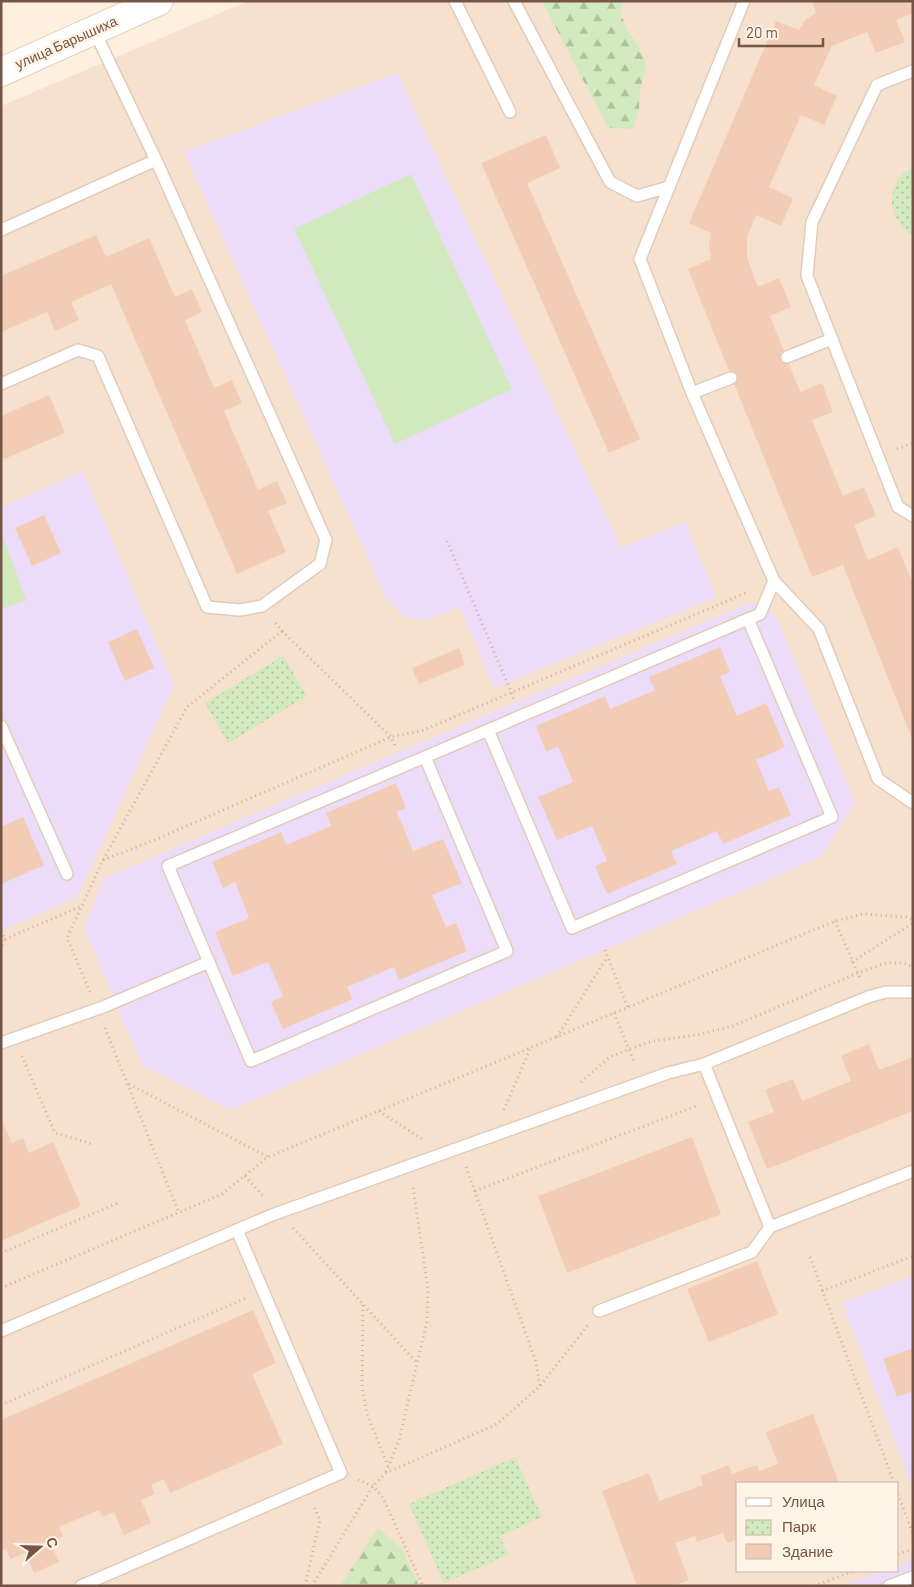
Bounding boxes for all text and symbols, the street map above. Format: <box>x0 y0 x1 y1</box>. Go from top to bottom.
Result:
street label: улица Барышиха <box>12 12 120 72</box>
scale bar <box>739 15 823 47</box>
text: 20 m <box>746 23 778 41</box>
legend <box>736 1482 899 1572</box>
text: Улица <box>782 1492 825 1510</box>
text: Парк <box>782 1517 816 1535</box>
north arrow <box>15 1522 65 1572</box>
text: С <box>43 1535 62 1550</box>
text: Здание <box>782 1542 833 1560</box>

